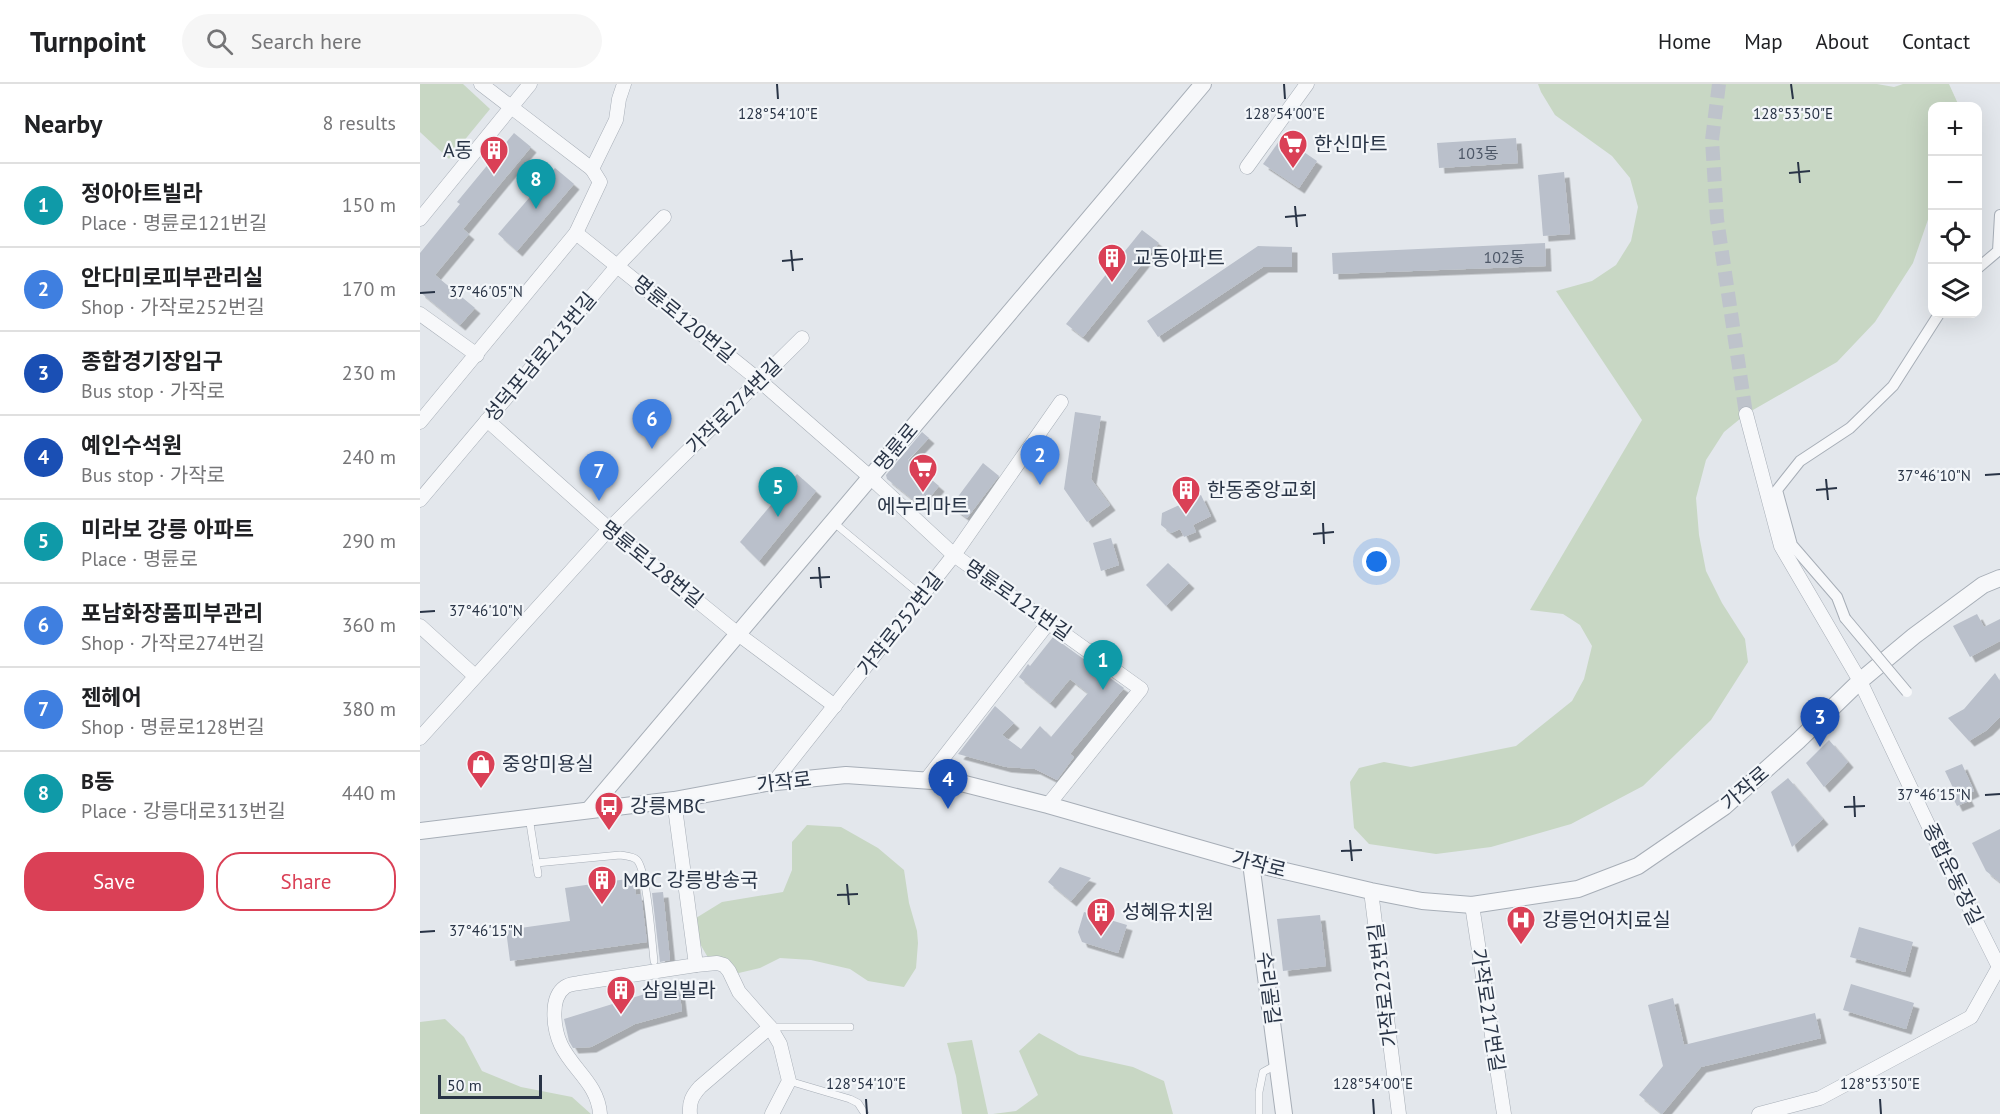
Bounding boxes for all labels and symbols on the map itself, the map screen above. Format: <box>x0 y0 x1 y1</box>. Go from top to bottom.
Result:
text: 128°54'10"E <box>738 104 818 123</box>
text: 128°54'00"E <box>1245 104 1325 123</box>
text: 128°53'50"E <box>1753 104 1833 123</box>
supermarket icon: 한신마트 <box>1277 128 1309 170</box>
place label: 한신마트 <box>1314 131 1388 157</box>
building icon: A동 <box>478 134 510 176</box>
place label: A동 <box>443 137 473 163</box>
house number: 103동 <box>1458 143 1499 163</box>
pin: 8 <box>516 160 556 209</box>
building icon: 교동아파트 <box>1096 242 1128 284</box>
place label: 교동아파트 <box>1133 245 1225 271</box>
house number: 102동 <box>1484 247 1525 267</box>
street label: 명륜로120번길 <box>627 270 741 368</box>
text: 37°46'05"N <box>449 282 523 301</box>
street label: 성덕포남로213번길 <box>478 287 602 427</box>
street label: 가작로274번길 <box>681 353 787 459</box>
pin: 6 <box>632 400 672 449</box>
street label: 명륜로 <box>868 417 924 477</box>
pin: 2 <box>1020 436 1060 485</box>
pin: 7 <box>580 452 618 501</box>
supermarket icon: 에누리마트 <box>907 452 939 494</box>
text: 37°46'10"N <box>1897 466 1971 485</box>
pin: 5 <box>758 468 798 517</box>
building icon: 한동중앙교회 <box>1170 474 1202 516</box>
place label: 한동중앙교회 <box>1207 477 1317 503</box>
place label: 에누리마트 <box>877 493 969 519</box>
street label: 명륜로128번길 <box>595 515 709 613</box>
your location <box>1362 547 1391 576</box>
street label: 명륜로121번길 <box>959 554 1077 646</box>
street label: 가작로252번길 <box>851 567 949 681</box>
text: 37°46'10"N <box>449 601 523 620</box>
pin: 1 <box>1084 640 1122 690</box>
pin: 3 <box>1800 698 1840 747</box>
shop icon: 중앙미용실 <box>465 748 497 790</box>
place label: 중앙미용실 <box>502 751 594 777</box>
pin: 4 <box>928 760 968 809</box>
street label: 가작로 <box>1716 760 1774 816</box>
street label: 가작로 <box>755 766 813 798</box>
text: 37°46'15"N <box>1897 785 1971 804</box>
bus stop icon: 강릉MBC <box>593 790 625 832</box>
place label: 강릉MBC <box>630 793 706 819</box>
street label: 종합운동장길 <box>1917 819 1989 929</box>
street label: 가작로 <box>1229 845 1289 883</box>
building icon: MBC 강릉방송국 <box>586 864 618 906</box>
place label: MBC 강릉방송국 <box>623 867 758 893</box>
building icon: 성혜유치원 <box>1085 896 1117 938</box>
place label: 성혜유치원 <box>1122 899 1214 925</box>
hospital icon: 강릉언어치료실 <box>1505 904 1537 946</box>
place label: 강릉언어치료실 <box>1542 907 1671 933</box>
text: 37°46'15"N <box>449 921 523 940</box>
street label: 가작로223번길 <box>1362 922 1404 1048</box>
street label: 가작로217번길 <box>1465 946 1511 1074</box>
street label: 수리골길 <box>1252 950 1286 1026</box>
building icon: 삼일빌라 <box>605 974 637 1016</box>
place label: 삼일빌라 <box>642 977 716 1003</box>
scale bar <box>438 1072 542 1100</box>
text: 128°54'10"E <box>826 1074 906 1093</box>
text: 128°54'00"E <box>1333 1074 1413 1093</box>
text: 128°53'50"E <box>1840 1074 1920 1093</box>

